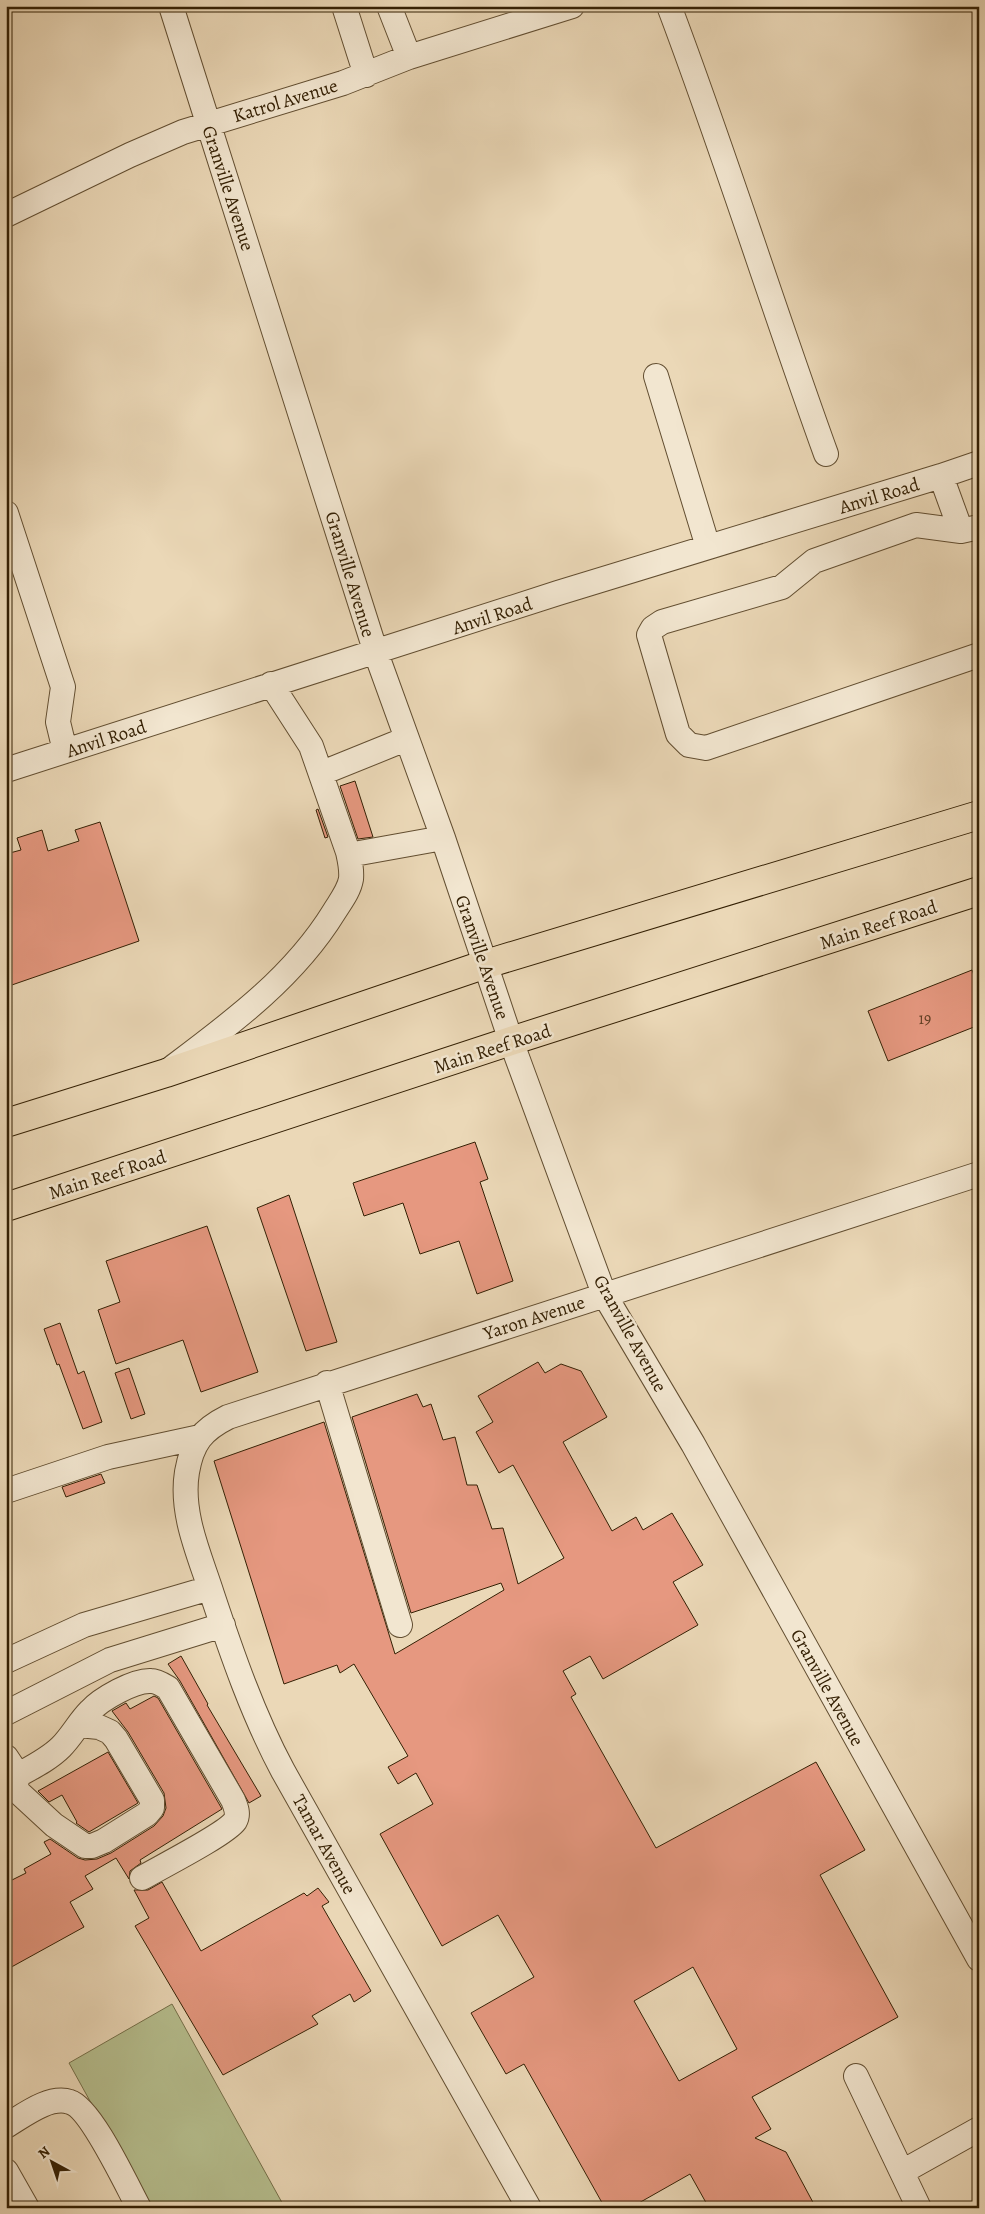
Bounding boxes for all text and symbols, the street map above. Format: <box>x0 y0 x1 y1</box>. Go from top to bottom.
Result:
street label: Katrol Avenue <box>230 73 341 129</box>
street label: Granville Avenue <box>196 122 261 254</box>
street label: Anvil Road <box>835 471 923 521</box>
street label: Granville Avenue <box>319 508 382 640</box>
street label: Anvil Road <box>448 591 536 641</box>
street label: Anvil Road <box>62 714 150 764</box>
street label: Granville Avenue <box>449 892 516 1023</box>
street label: Main Reef Road <box>816 894 941 956</box>
house number: 19 <box>919 1008 931 1030</box>
street label: Main Reef Road <box>430 1018 555 1080</box>
street label: Main Reef Road <box>45 1144 170 1206</box>
street label: Granville Avenue <box>587 1270 673 1397</box>
street label: Yaron Avenue <box>479 1289 588 1347</box>
street label: Granville Avenue <box>784 1624 870 1751</box>
street label: Tamar Avenue <box>286 1790 362 1899</box>
north arrow <box>28 2136 78 2186</box>
text: N <box>34 2142 54 2163</box>

